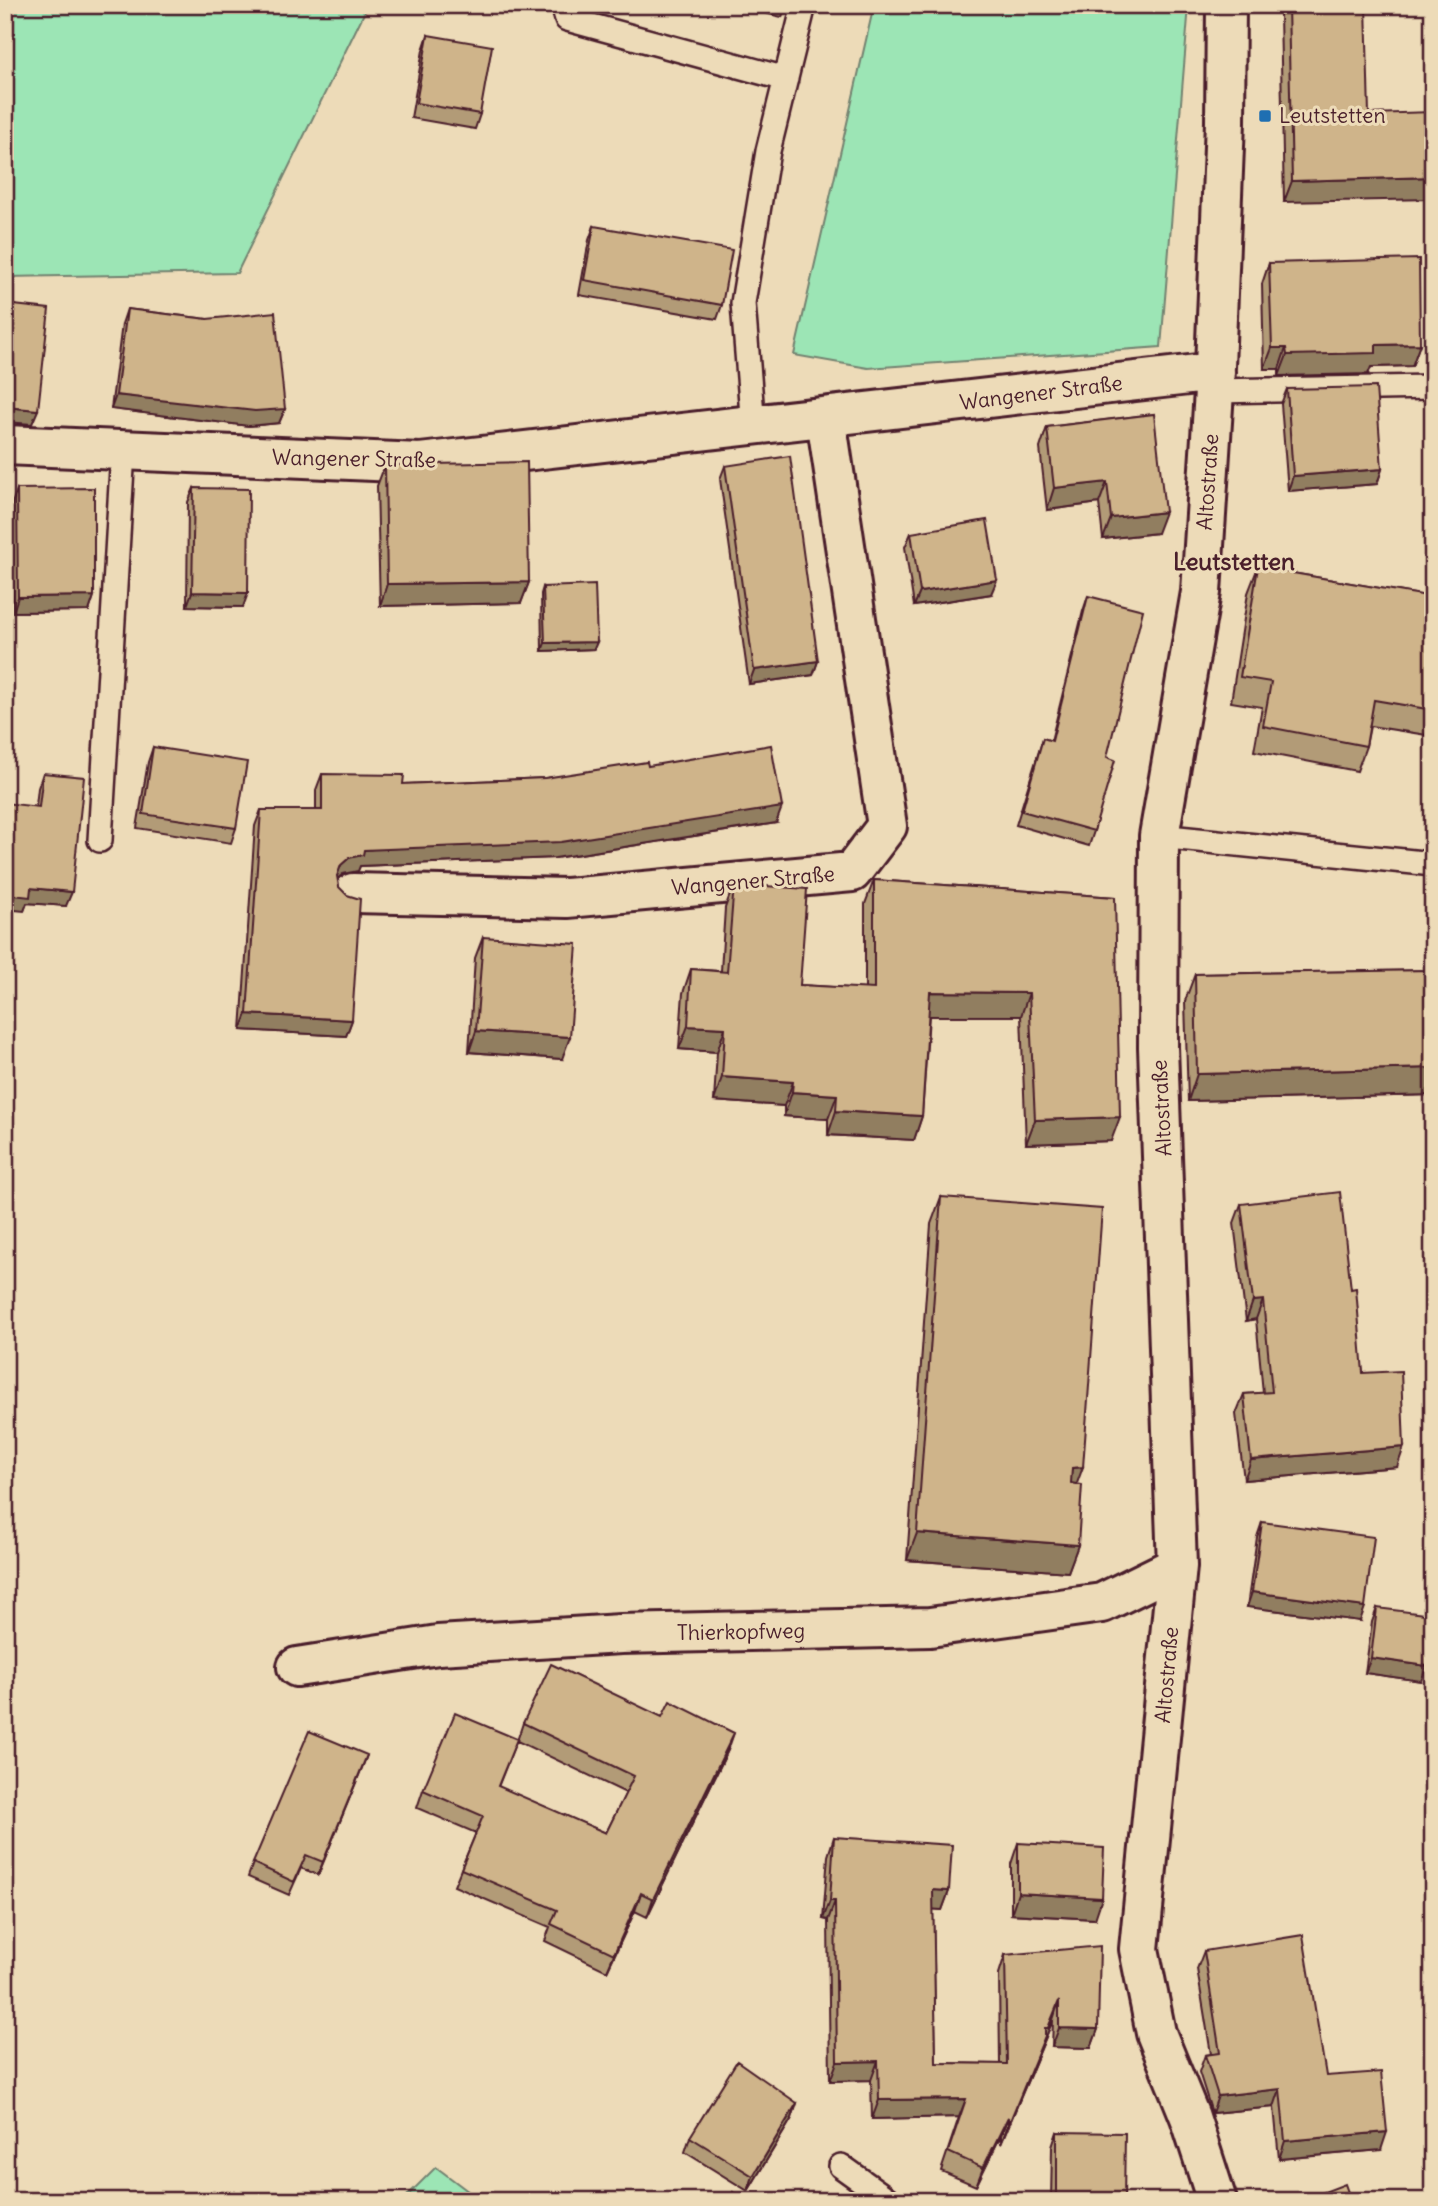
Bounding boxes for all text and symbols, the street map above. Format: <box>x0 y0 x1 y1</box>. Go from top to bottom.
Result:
place label: Leutstetten <box>1279 102 1386 129</box>
marker: Leutstetten <box>1257 108 1273 124</box>
street label: Wangener Straße <box>958 369 1124 416</box>
street label: Altostraße <box>1191 433 1224 531</box>
street label: Wangener Straße <box>272 444 436 473</box>
district label: Leutstetten <box>1173 546 1295 576</box>
street label: Wangener Straße <box>670 860 836 901</box>
street label: Altostraße <box>1145 1059 1178 1157</box>
street label: Thierkopfweg <box>677 1617 805 1646</box>
street label: Altostraße <box>1149 1626 1184 1724</box>

